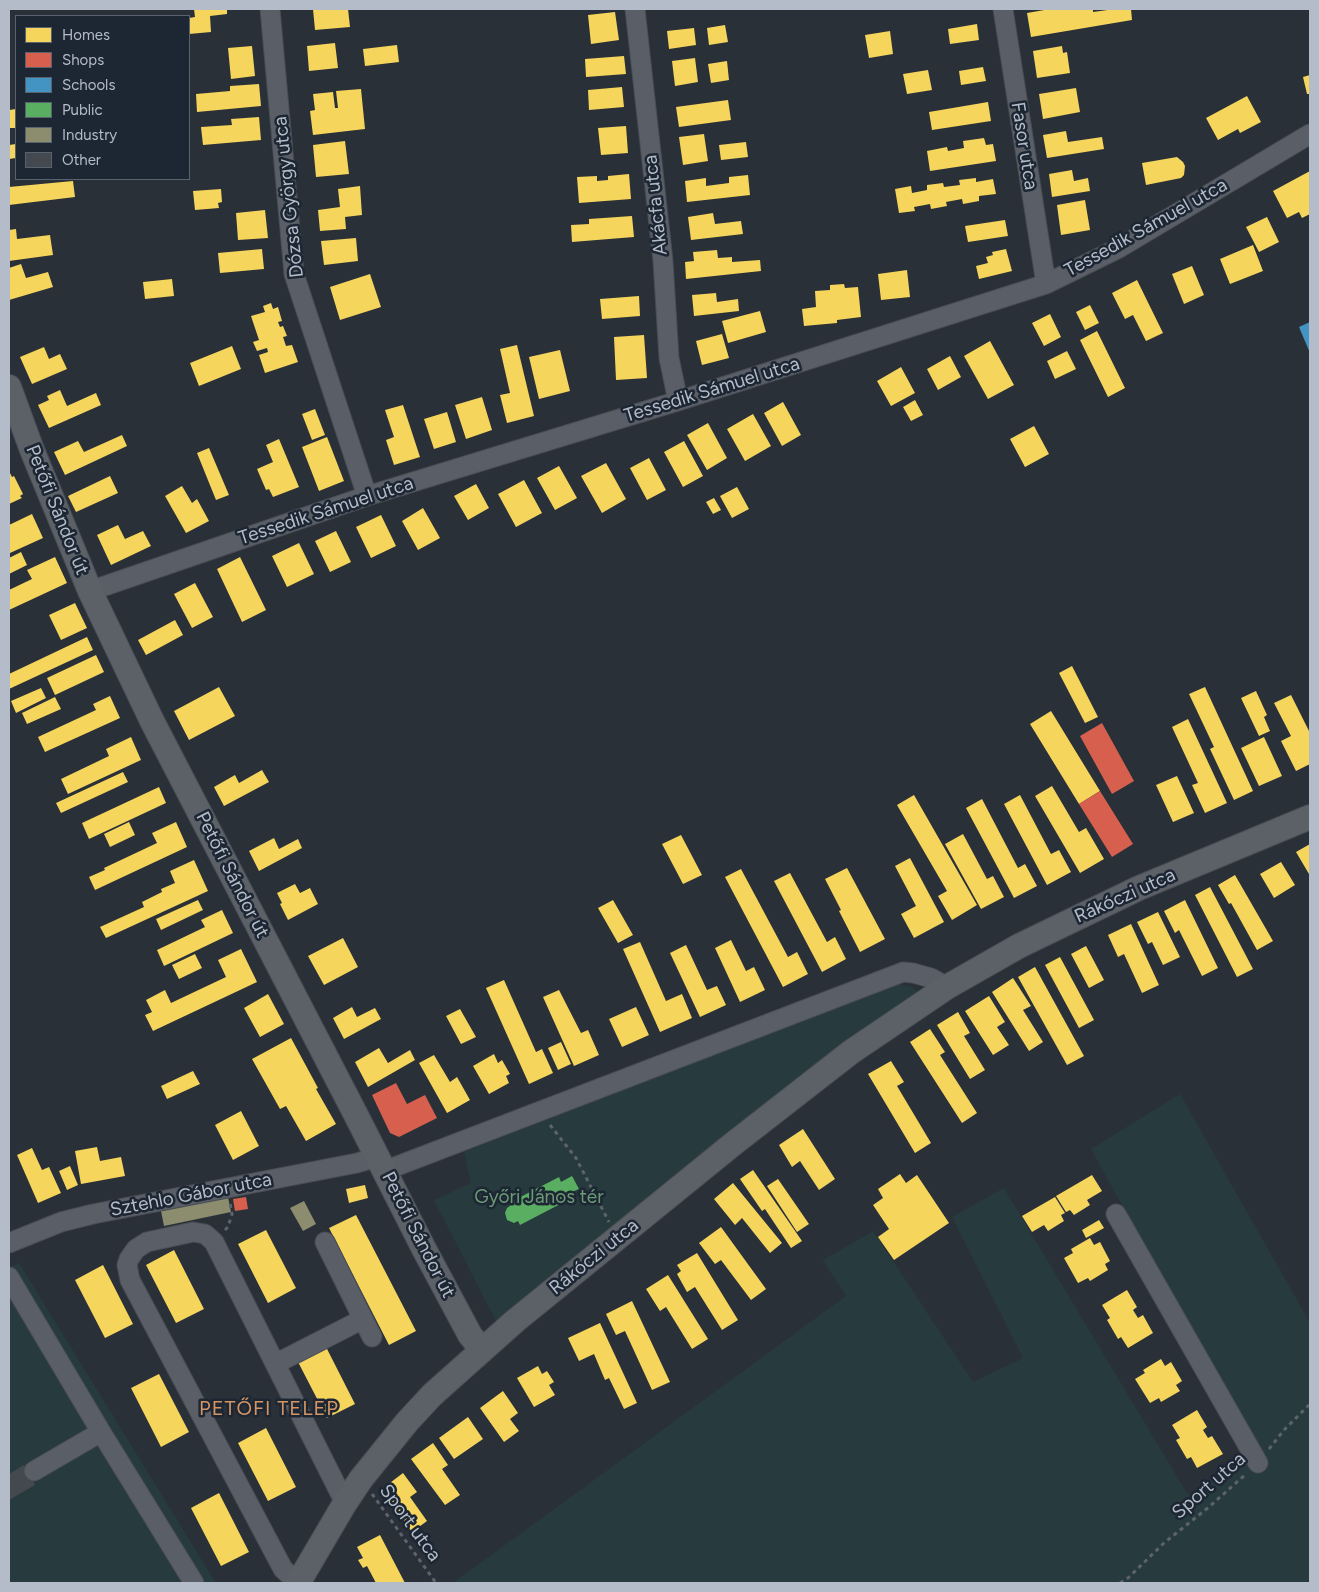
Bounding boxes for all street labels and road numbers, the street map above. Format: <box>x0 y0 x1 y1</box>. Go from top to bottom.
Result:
street label: Fasor utca <box>1006 100 1042 192</box>
street label: Dózsa György utca <box>269 115 309 279</box>
street label: Akácfa utca <box>639 154 673 256</box>
street label: Tessedik Sámuel utca <box>1061 174 1231 282</box>
street label: Tessedik Sámuel utca <box>622 352 802 428</box>
street label: Petőfi Sándor út <box>20 442 94 578</box>
street label: Tessedik Sámuel utca <box>236 472 416 550</box>
street label: Petőfi Sándor út <box>190 808 274 942</box>
street label: Rákóczi utca <box>1071 864 1179 928</box>
street label: Sztehlo Gábor utca <box>108 1168 274 1222</box>
street label: Petőfi Sándor út <box>376 1168 460 1302</box>
street label: Rákóczi utca <box>545 1214 643 1300</box>
street label: Sport utca <box>1168 1448 1250 1524</box>
street label: Sport utca <box>374 1480 446 1566</box>

